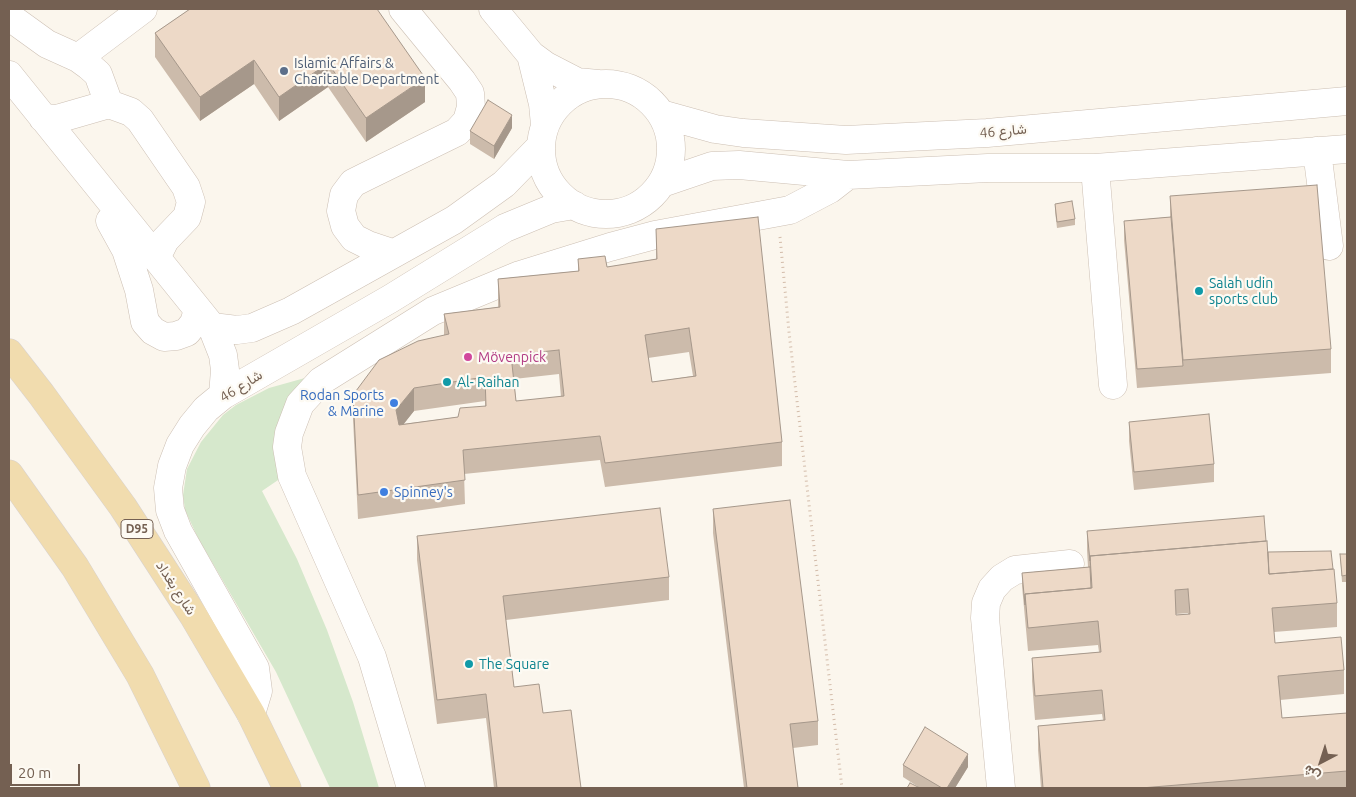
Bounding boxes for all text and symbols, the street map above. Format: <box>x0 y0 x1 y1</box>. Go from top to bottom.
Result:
place label: Islamic Affairs & Charitable Department <box>294 55 439 88</box>
marker: Islamic Affairs & Charitable Department <box>278 65 290 77</box>
street label: شارع 46 <box>979 121 1027 141</box>
place label: Salah udin sports club <box>1209 275 1278 308</box>
marker: Salah udin sports club <box>1193 285 1205 297</box>
place label: Mövenpick <box>478 349 546 365</box>
marker: Mövenpick <box>462 351 474 363</box>
street label: شارع 46 <box>217 366 265 406</box>
place label: Al- Raihan <box>457 374 519 390</box>
marker: Al- Raihan <box>441 376 453 388</box>
place label: Rodan Sports & Marine <box>300 387 384 420</box>
marker: Rodan Sports & Marine <box>388 397 400 409</box>
place label: Spinney's <box>394 484 453 500</box>
marker: Spinney's <box>378 486 390 498</box>
road number: D95 <box>121 520 153 538</box>
street label: شارع بغداد <box>152 558 200 618</box>
place label: The Square <box>479 656 549 672</box>
marker: The Square <box>463 658 475 670</box>
north arrow <box>1296 737 1346 787</box>
scale bar <box>12 754 82 786</box>
text: ش <box>1300 762 1323 785</box>
text: 20 m <box>18 764 51 781</box>

